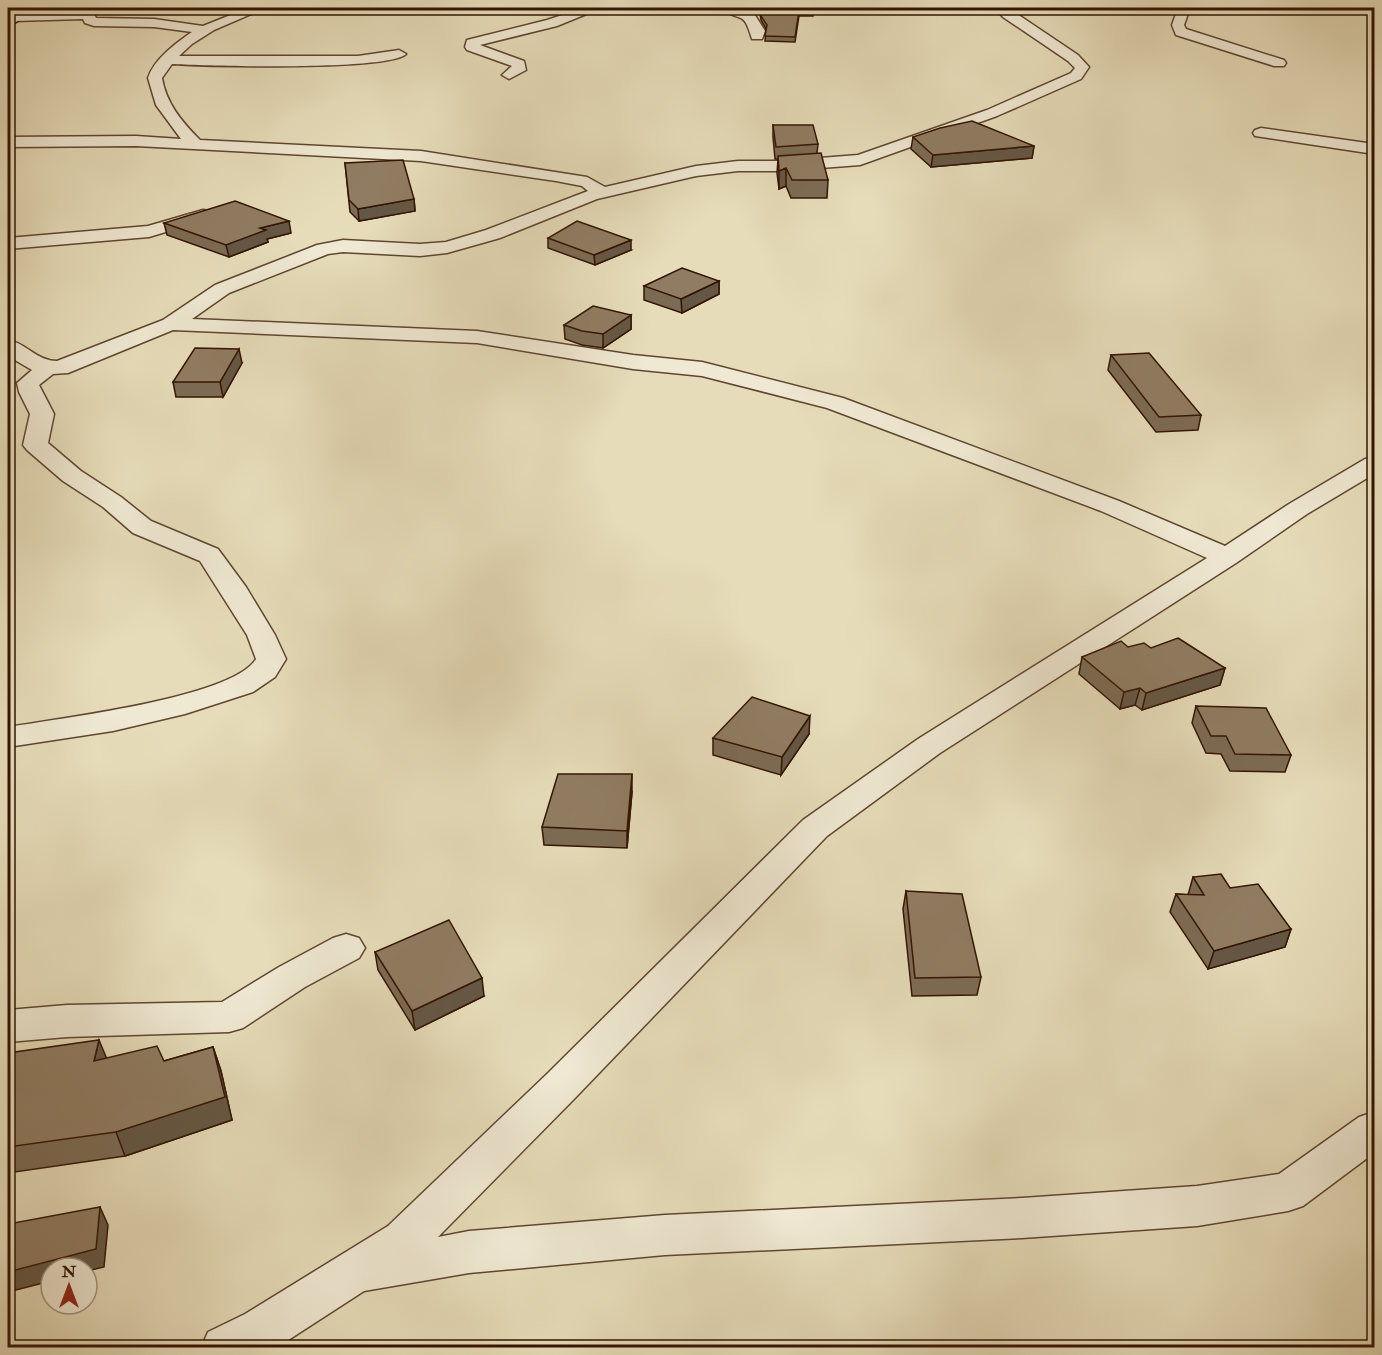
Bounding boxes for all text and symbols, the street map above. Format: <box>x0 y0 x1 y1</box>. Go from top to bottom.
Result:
north arrow <box>39 1256 99 1316</box>
text: N <box>61 1262 77 1282</box>

